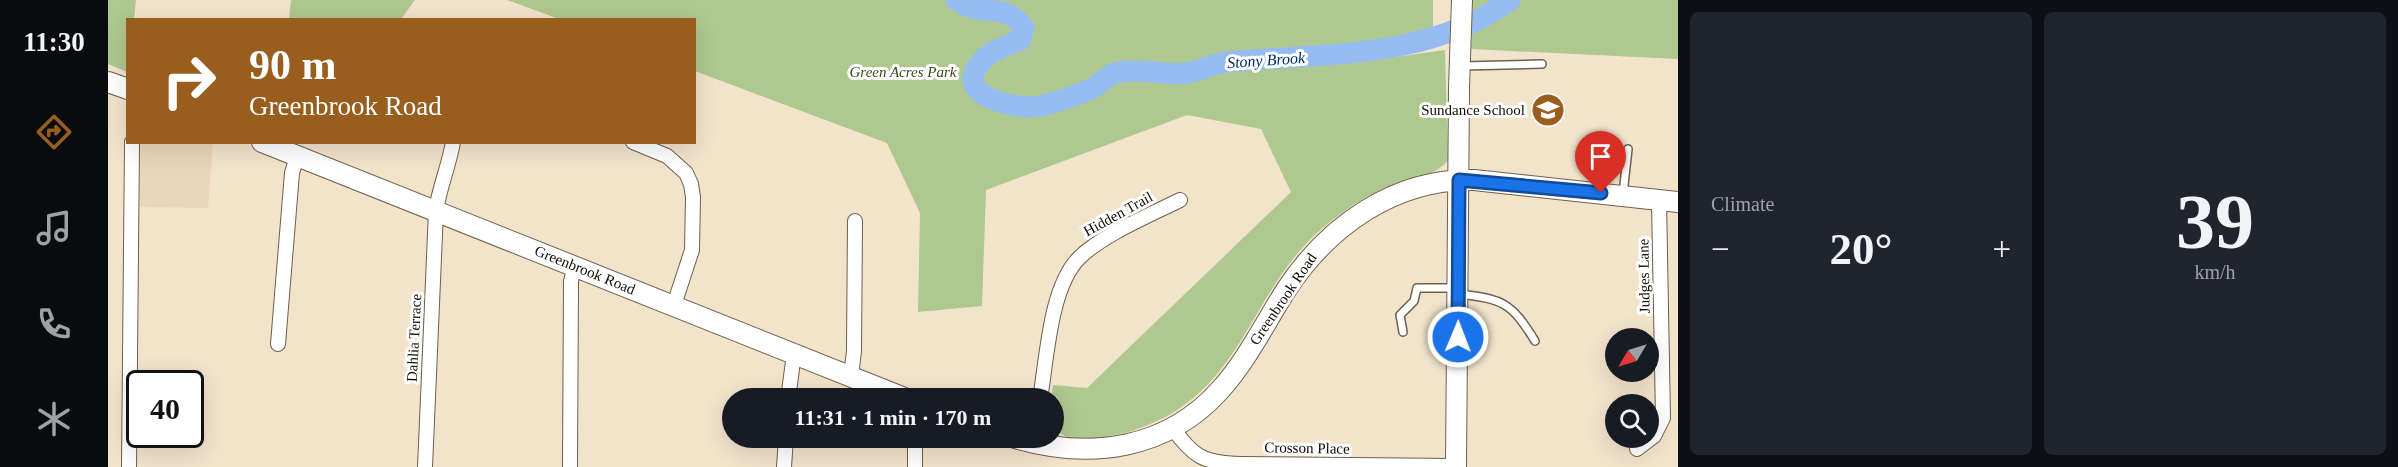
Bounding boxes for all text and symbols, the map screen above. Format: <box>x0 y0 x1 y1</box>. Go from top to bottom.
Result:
text: 11:30 <box>23 27 85 57</box>
icon: right <box>150 42 228 120</box>
text: 90 m <box>249 42 337 88</box>
water label: Stony Brook <box>1226 49 1306 72</box>
park label: Green Acres Park <box>850 64 957 80</box>
text: Greenbrook Road <box>249 91 442 121</box>
school or university icon: Sundance School <box>1530 92 1566 128</box>
place label: Sundance School <box>1421 102 1525 118</box>
icon: directions <box>33 111 75 153</box>
pin <box>1575 131 1626 193</box>
icon: arrive <box>1584 140 1617 173</box>
text: 39 <box>2176 178 2254 265</box>
street label: Hidden Trail <box>1081 189 1155 239</box>
text: Climate <box>1711 193 1774 215</box>
icon: music <box>33 207 75 249</box>
text: 20° <box>1830 224 1893 274</box>
text: − <box>1711 231 1730 267</box>
text: + <box>1992 231 2011 267</box>
street label: Judges Lane <box>1635 238 1653 313</box>
street label: Greenbrook Road <box>532 243 638 298</box>
street label: Greenbrook Road <box>1246 250 1320 348</box>
text: km/h <box>2194 261 2236 283</box>
street label: Dahlia Terrace <box>404 293 424 382</box>
icon: phone <box>33 303 75 345</box>
position arrow <box>1426 305 1490 369</box>
north arrow <box>1605 328 1659 382</box>
map controls <box>1605 328 1659 448</box>
speed limit sign: 40 <box>126 370 204 448</box>
button: search <box>1605 394 1659 448</box>
icon: climate <box>33 398 75 440</box>
text: 11:31 · 1 min · 170 m <box>795 405 991 430</box>
street label: Crosson Place <box>1264 439 1350 457</box>

